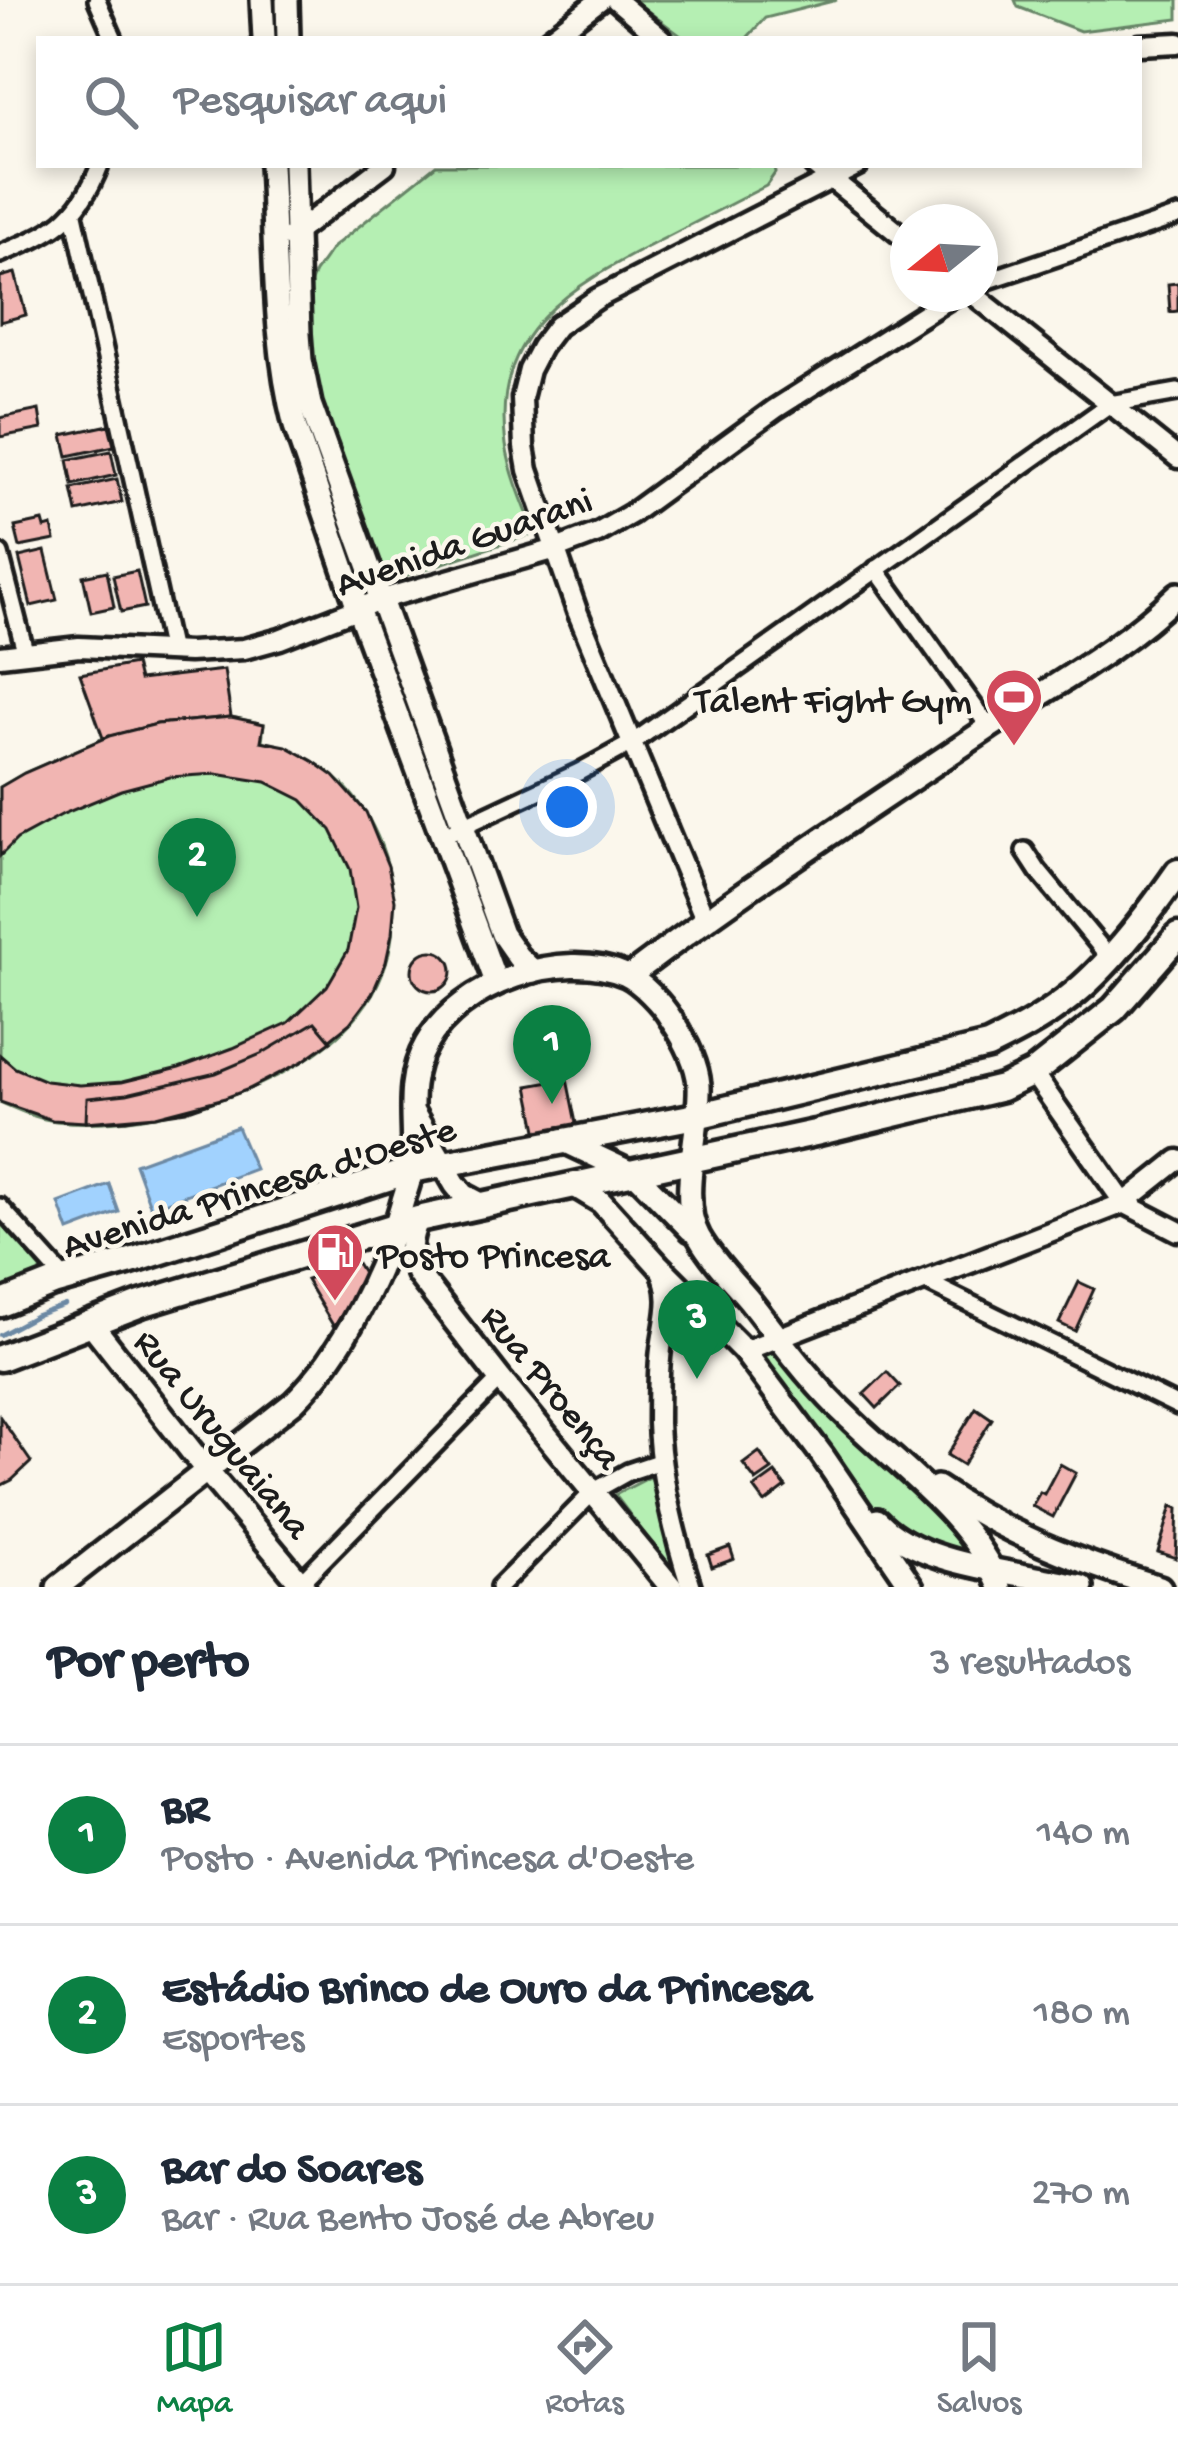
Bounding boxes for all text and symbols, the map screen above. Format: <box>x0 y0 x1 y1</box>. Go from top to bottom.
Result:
search box <box>36 36 1142 168</box>
icon: search <box>78 69 144 135</box>
text: Pesquisar aqui <box>174 76 447 129</box>
north arrow <box>890 204 998 312</box>
street label: Avenida Guarani <box>331 480 599 611</box>
sports icon: Talent Fight Gym <box>983 666 1045 748</box>
place label: Talent Fight Gym <box>693 681 972 727</box>
your location <box>537 777 597 837</box>
pin: 2 <box>158 818 236 917</box>
pin: 1 <box>513 1005 591 1104</box>
street label: Avenida Princesa d'Oeste <box>58 1109 463 1272</box>
fuel station icon: Posto Princesa <box>304 1221 366 1303</box>
place label: Posto Princesa <box>375 1236 612 1282</box>
pin: 3 <box>658 1280 736 1379</box>
street label: Rua Proença <box>468 1298 630 1482</box>
street label: Rua Uruguaiana <box>121 1322 319 1552</box>
text: Por perto <box>48 1635 250 1695</box>
text: 3 resultados <box>930 1642 1130 1688</box>
text: BR <box>162 1785 209 1838</box>
text: 1 <box>79 1812 95 1858</box>
text: 140 m <box>1037 1812 1130 1858</box>
text: Posto · Avenida Princesa d'Oeste <box>162 1838 694 1884</box>
text: Estádio Brinco de Ouro da Princesa <box>162 1965 812 2018</box>
text: 2 <box>77 1992 97 2038</box>
text: 180 m <box>1034 1992 1130 2038</box>
text: Esportes <box>162 2018 304 2064</box>
text: Bar do Soares <box>162 2145 422 2198</box>
text: 3 <box>77 2172 97 2218</box>
text: 270 m <box>1032 2172 1130 2218</box>
text: Bar · Rua Bento José de Abreu <box>162 2198 654 2244</box>
tab: Mapa <box>157 2314 232 2424</box>
tab: Rotas <box>545 2314 624 2424</box>
tab: Salvos <box>937 2314 1021 2424</box>

